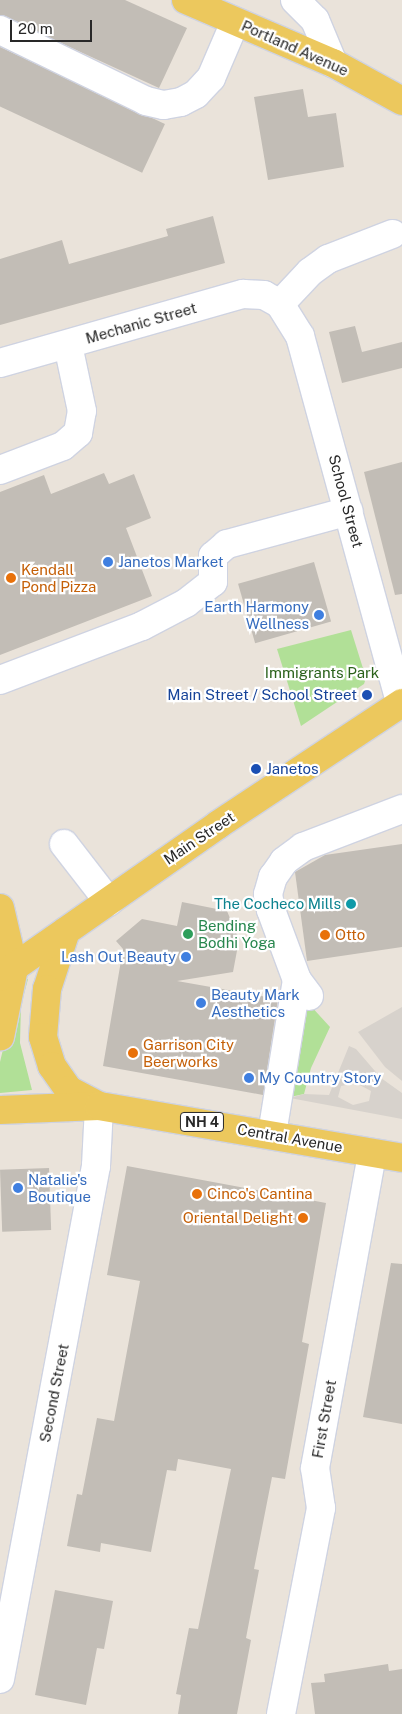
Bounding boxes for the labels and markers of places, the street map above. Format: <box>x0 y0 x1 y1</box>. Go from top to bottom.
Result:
place label: Janetos Market <box>118 553 224 571</box>
marker: Janetos Market <box>102 556 114 568</box>
place label: Kendall Pond Pizza <box>21 560 96 595</box>
marker: Kendall Pond Pizza <box>5 572 17 584</box>
place label: Earth Harmony Wellness <box>204 597 309 632</box>
marker: Earth Harmony Wellness <box>313 609 325 621</box>
place label: Main Street / School Street <box>167 686 357 704</box>
marker: Main Street / School Street <box>361 689 373 701</box>
place label: Janetos <box>266 760 319 778</box>
marker: Janetos <box>250 763 262 775</box>
place label: The Cocheco Mills <box>214 895 341 913</box>
marker: The Cocheco Mills <box>345 898 357 910</box>
place label: Bending Bodhi Yoga <box>198 916 276 951</box>
place label: Otto <box>335 926 365 944</box>
marker: Bending Bodhi Yoga <box>182 928 194 940</box>
marker: Otto <box>319 929 331 941</box>
place label: Lash Out Beauty <box>61 948 176 966</box>
marker: Lash Out Beauty <box>180 951 192 963</box>
place label: Beauty Mark Aesthetics <box>211 985 300 1020</box>
marker: Beauty Mark Aesthetics <box>195 997 207 1009</box>
place label: Garrison City Beerworks <box>143 1035 234 1070</box>
marker: Garrison City Beerworks <box>127 1047 139 1059</box>
place label: My Country Story <box>259 1069 381 1087</box>
marker: My Country Story <box>243 1072 255 1084</box>
place label: Natalie's Boutique <box>28 1170 91 1205</box>
marker: Natalie's Boutique <box>12 1182 24 1194</box>
place label: Cinco's Cantina <box>207 1185 313 1203</box>
marker: Cinco's Cantina <box>191 1188 203 1200</box>
place label: Oriental Delight <box>183 1209 293 1227</box>
marker: Oriental Delight <box>297 1212 309 1224</box>

